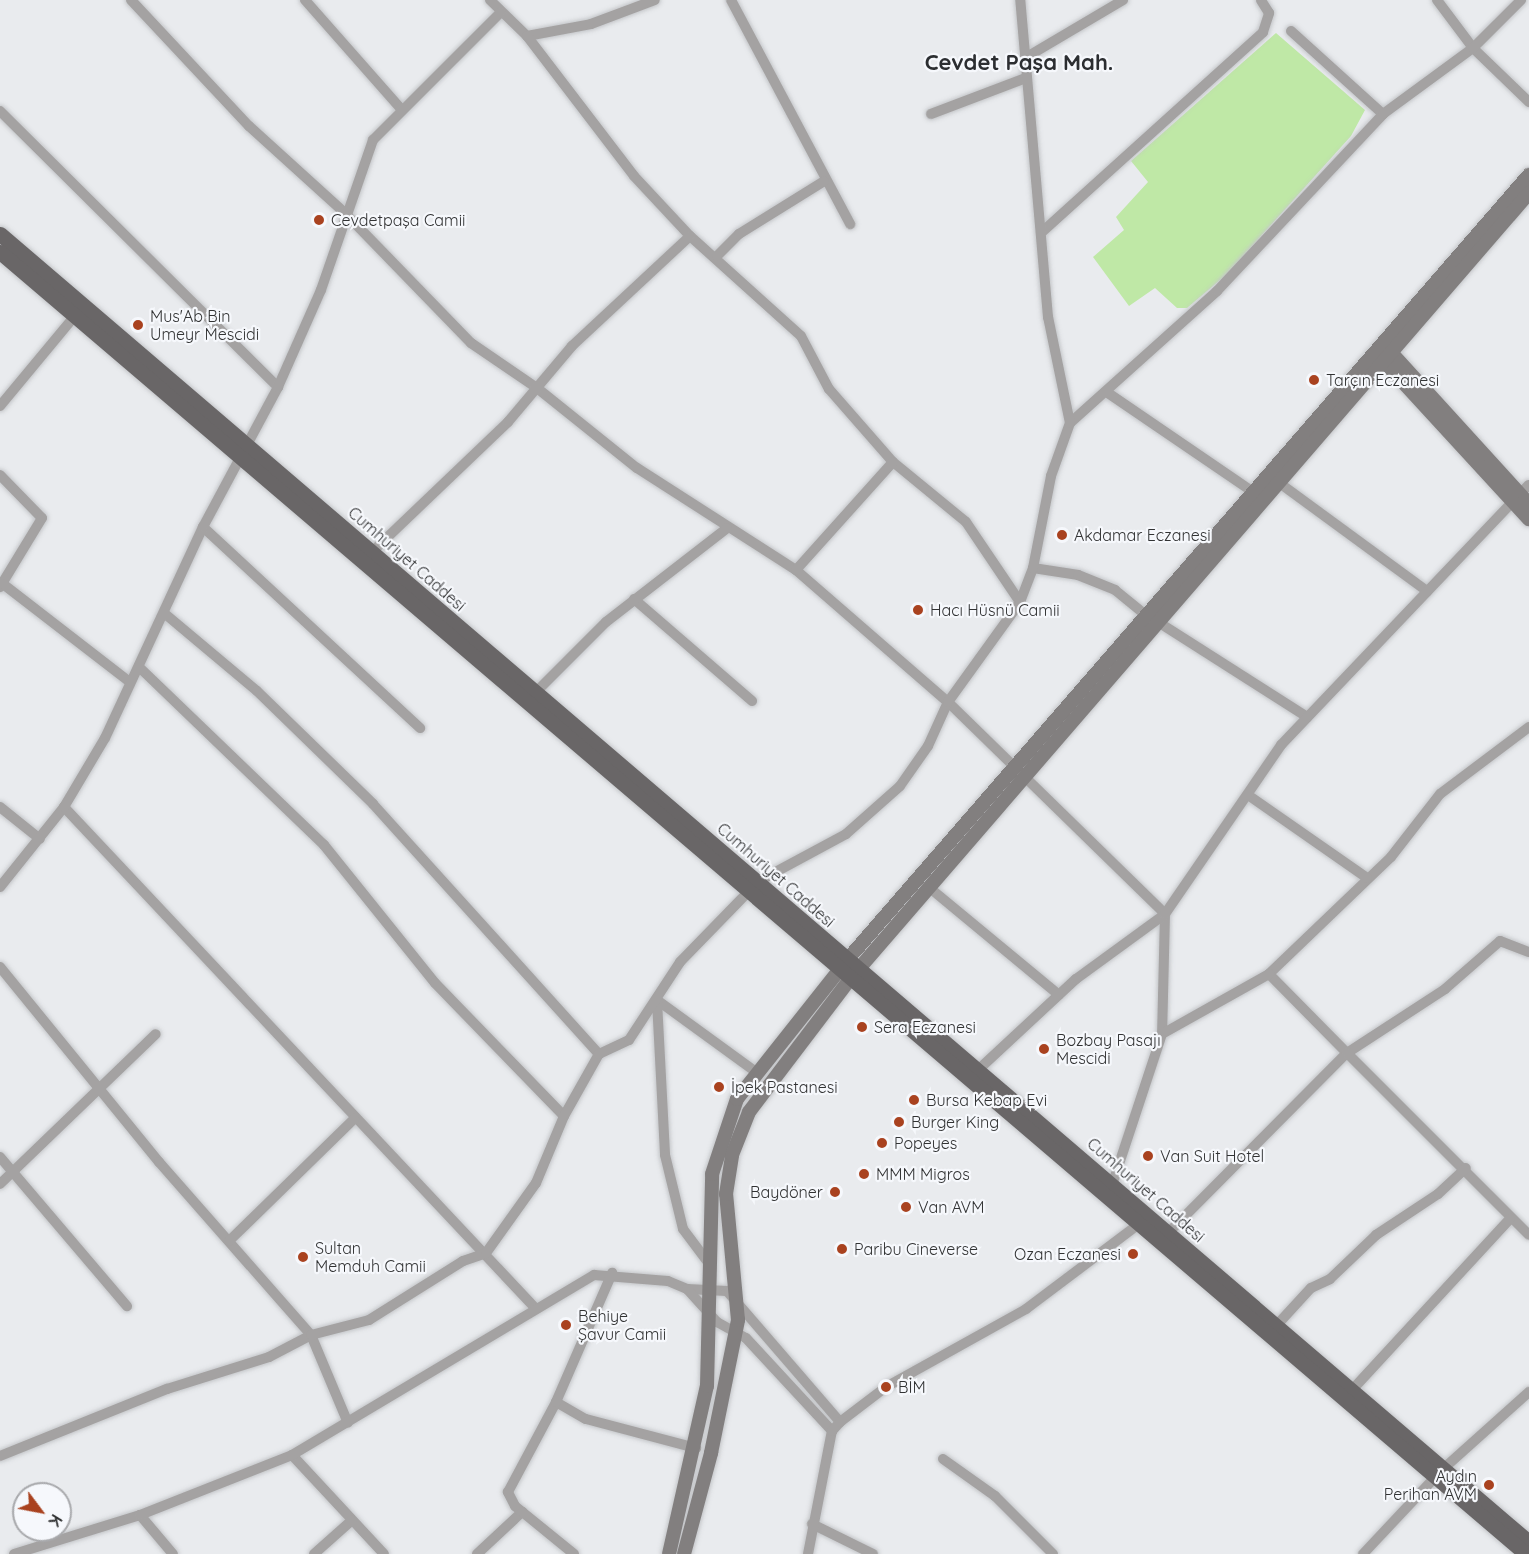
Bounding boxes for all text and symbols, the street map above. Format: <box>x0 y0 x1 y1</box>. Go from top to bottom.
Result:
district label: Cevdet Paşa Mah. <box>925 50 1113 76</box>
place label: Cevdetpaşa Camii <box>331 210 465 230</box>
marker: Cevdetpaşa Camii <box>312 213 326 227</box>
place label: Mus'Ab Bin Umeyr Mescidi <box>150 306 259 344</box>
marker: Mus'Ab Bin Umeyr Mescidi <box>131 318 145 332</box>
place label: Tarçın Eczanesi <box>1326 370 1439 390</box>
marker: Tarçın Eczanesi <box>1307 373 1321 387</box>
street label: Cumhuriyet Caddesi <box>344 503 470 615</box>
place label: Akdamar Eczanesi <box>1074 525 1211 545</box>
marker: Akdamar Eczanesi <box>1055 528 1069 542</box>
place label: Hacı Hüsnü Camii <box>930 600 1060 620</box>
marker: Hacı Hüsnü Camii <box>911 603 925 617</box>
street label: Cumhuriyet Caddesi <box>713 819 839 931</box>
place label: Sera Eczanesi <box>874 1017 976 1037</box>
marker: Sera Eczanesi <box>855 1020 869 1034</box>
place label: Bozbay Pasajı Mescidi <box>1056 1030 1161 1068</box>
marker: Bozbay Pasajı Mescidi <box>1037 1042 1051 1056</box>
place label: İpek Pastanesi <box>731 1077 838 1097</box>
marker: İpek Pastanesi <box>712 1080 726 1094</box>
place label: Bursa Kebap Evi <box>926 1090 1047 1110</box>
marker: Bursa Kebap Evi <box>907 1093 921 1107</box>
place label: Burger King <box>911 1112 999 1132</box>
marker: Burger King <box>892 1115 906 1129</box>
place label: Popeyes <box>894 1133 957 1153</box>
street label: Cumhuriyet Caddesi <box>1083 1134 1209 1246</box>
marker: Popeyes <box>875 1136 889 1150</box>
place label: Van Suit Hotel <box>1160 1146 1264 1166</box>
marker: Van Suit Hotel <box>1141 1149 1155 1163</box>
place label: MMM Migros <box>876 1164 970 1184</box>
marker: MMM Migros <box>857 1167 871 1181</box>
place label: Baydöner <box>750 1182 823 1202</box>
marker: Baydöner <box>828 1185 842 1199</box>
place label: Van AVM <box>918 1197 984 1217</box>
marker: Van AVM <box>899 1200 913 1214</box>
place label: Sultan Memduh Camii <box>315 1238 426 1276</box>
place label: Paribu Cineverse <box>854 1239 978 1259</box>
marker: Paribu Cineverse <box>835 1242 849 1256</box>
place label: Ozan Eczanesi <box>1014 1244 1121 1264</box>
marker: Ozan Eczanesi <box>1126 1247 1140 1261</box>
marker: Sultan Memduh Camii <box>296 1250 310 1264</box>
place label: Behiye Şavur Camii <box>578 1306 666 1344</box>
marker: Behiye Şavur Camii <box>559 1318 573 1332</box>
place label: BİM <box>898 1377 926 1397</box>
marker: BİM <box>879 1380 893 1394</box>
place label: Aydın Perihan AVM <box>1384 1466 1477 1504</box>
marker: Aydın Perihan AVM <box>1482 1478 1496 1492</box>
north arrow <box>12 1482 72 1542</box>
text: K <box>44 1511 67 1530</box>

